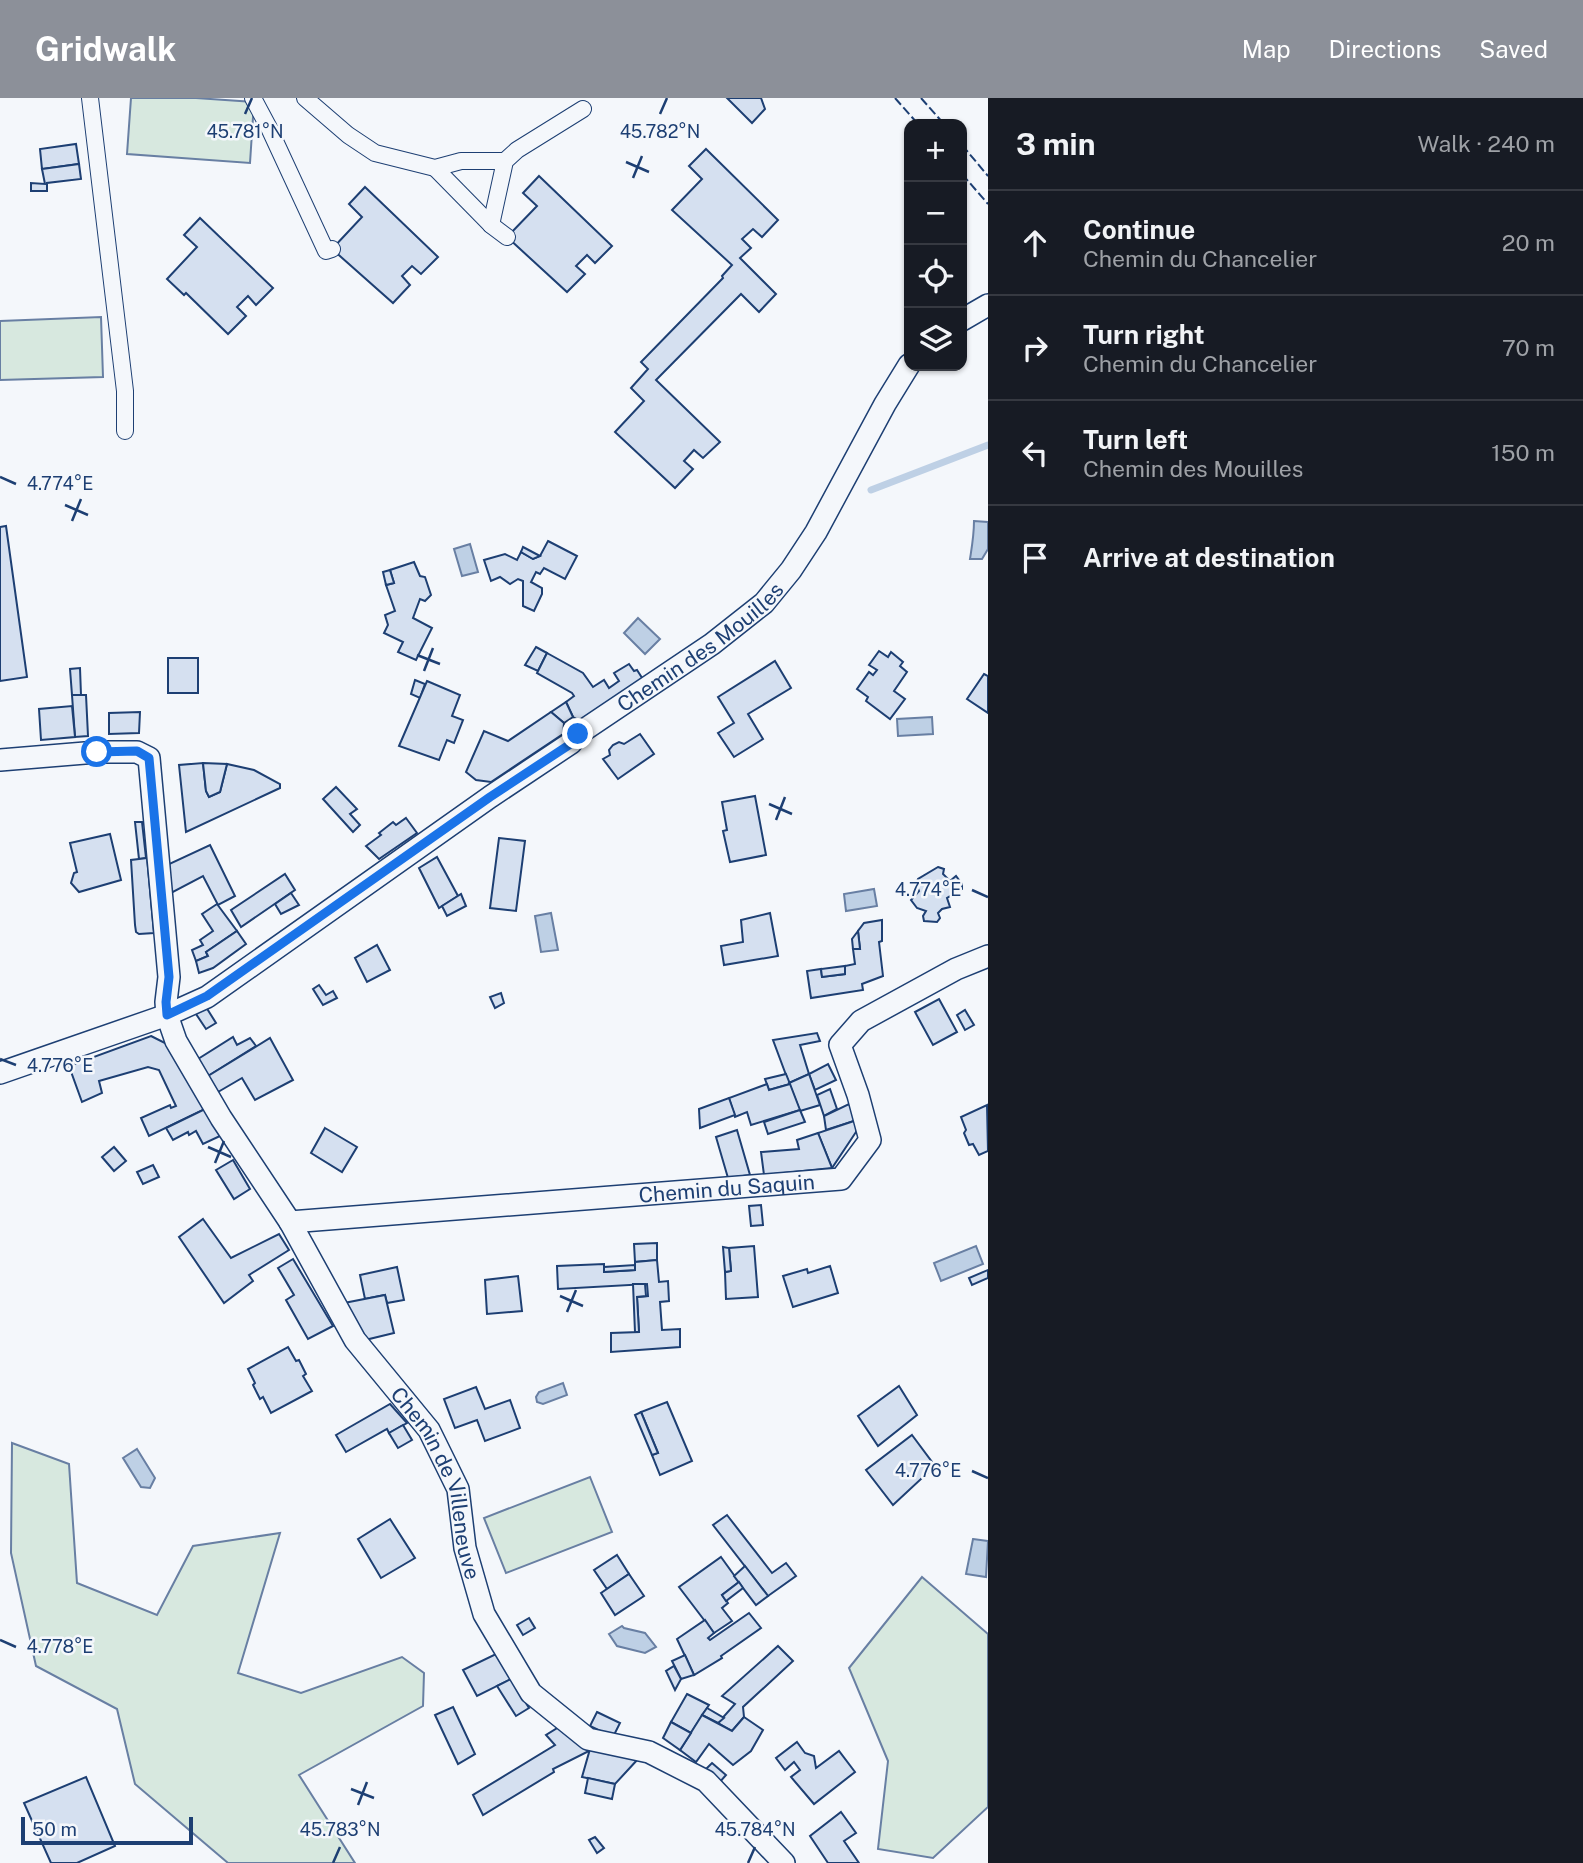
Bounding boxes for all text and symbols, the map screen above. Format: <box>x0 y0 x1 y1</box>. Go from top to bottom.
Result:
text: Gridwalk <box>35 30 176 68</box>
text: Map <box>1242 35 1291 63</box>
text: Directions <box>1329 35 1441 63</box>
text: Saved <box>1479 35 1548 63</box>
map controls <box>904 119 967 371</box>
button: + <box>904 119 967 182</box>
text: 45.781°N <box>206 121 284 142</box>
text: 45.782°N <box>620 121 700 142</box>
text: 3 min <box>1016 126 1095 162</box>
text: Walk · 240 m <box>1418 130 1555 157</box>
button: − <box>904 182 967 245</box>
text: Continue <box>1083 214 1195 245</box>
icon: ahead <box>1016 224 1054 262</box>
text: 20 m <box>1502 229 1555 256</box>
button: locate <box>904 245 967 308</box>
text: Chemin du Chancelier <box>1083 245 1317 272</box>
button: layers <box>904 308 967 371</box>
text: Turn right <box>1083 319 1205 350</box>
icon: right <box>1016 329 1054 367</box>
text: 70 m <box>1502 334 1555 361</box>
text: Chemin du Chancelier <box>1083 350 1317 377</box>
text: Turn left <box>1083 424 1188 455</box>
icon: left <box>1016 434 1054 472</box>
text: 150 m <box>1491 439 1555 466</box>
text: Chemin des Mouilles <box>1083 455 1303 482</box>
text: 4.774°E <box>27 473 93 494</box>
icon: arrive <box>1016 539 1054 577</box>
text: Arrive at destination <box>1083 542 1335 573</box>
street label: Chemin des Mouilles <box>612 577 788 717</box>
route end <box>562 718 593 749</box>
route start <box>81 736 112 767</box>
text: 4.774°E <box>895 879 961 900</box>
text: 4.776°E <box>27 1055 93 1076</box>
street label: Chemin du Saquin <box>638 1169 816 1207</box>
street label: Chemin de Villeneuve <box>386 1382 486 1582</box>
text: 4.776°E <box>895 1460 961 1481</box>
text: 4.778°E <box>26 1636 94 1657</box>
scale bar <box>21 1814 192 1846</box>
text: 50 m <box>32 1818 77 1840</box>
text: 45.783°N <box>299 1819 381 1840</box>
text: 45.784°N <box>714 1819 796 1840</box>

